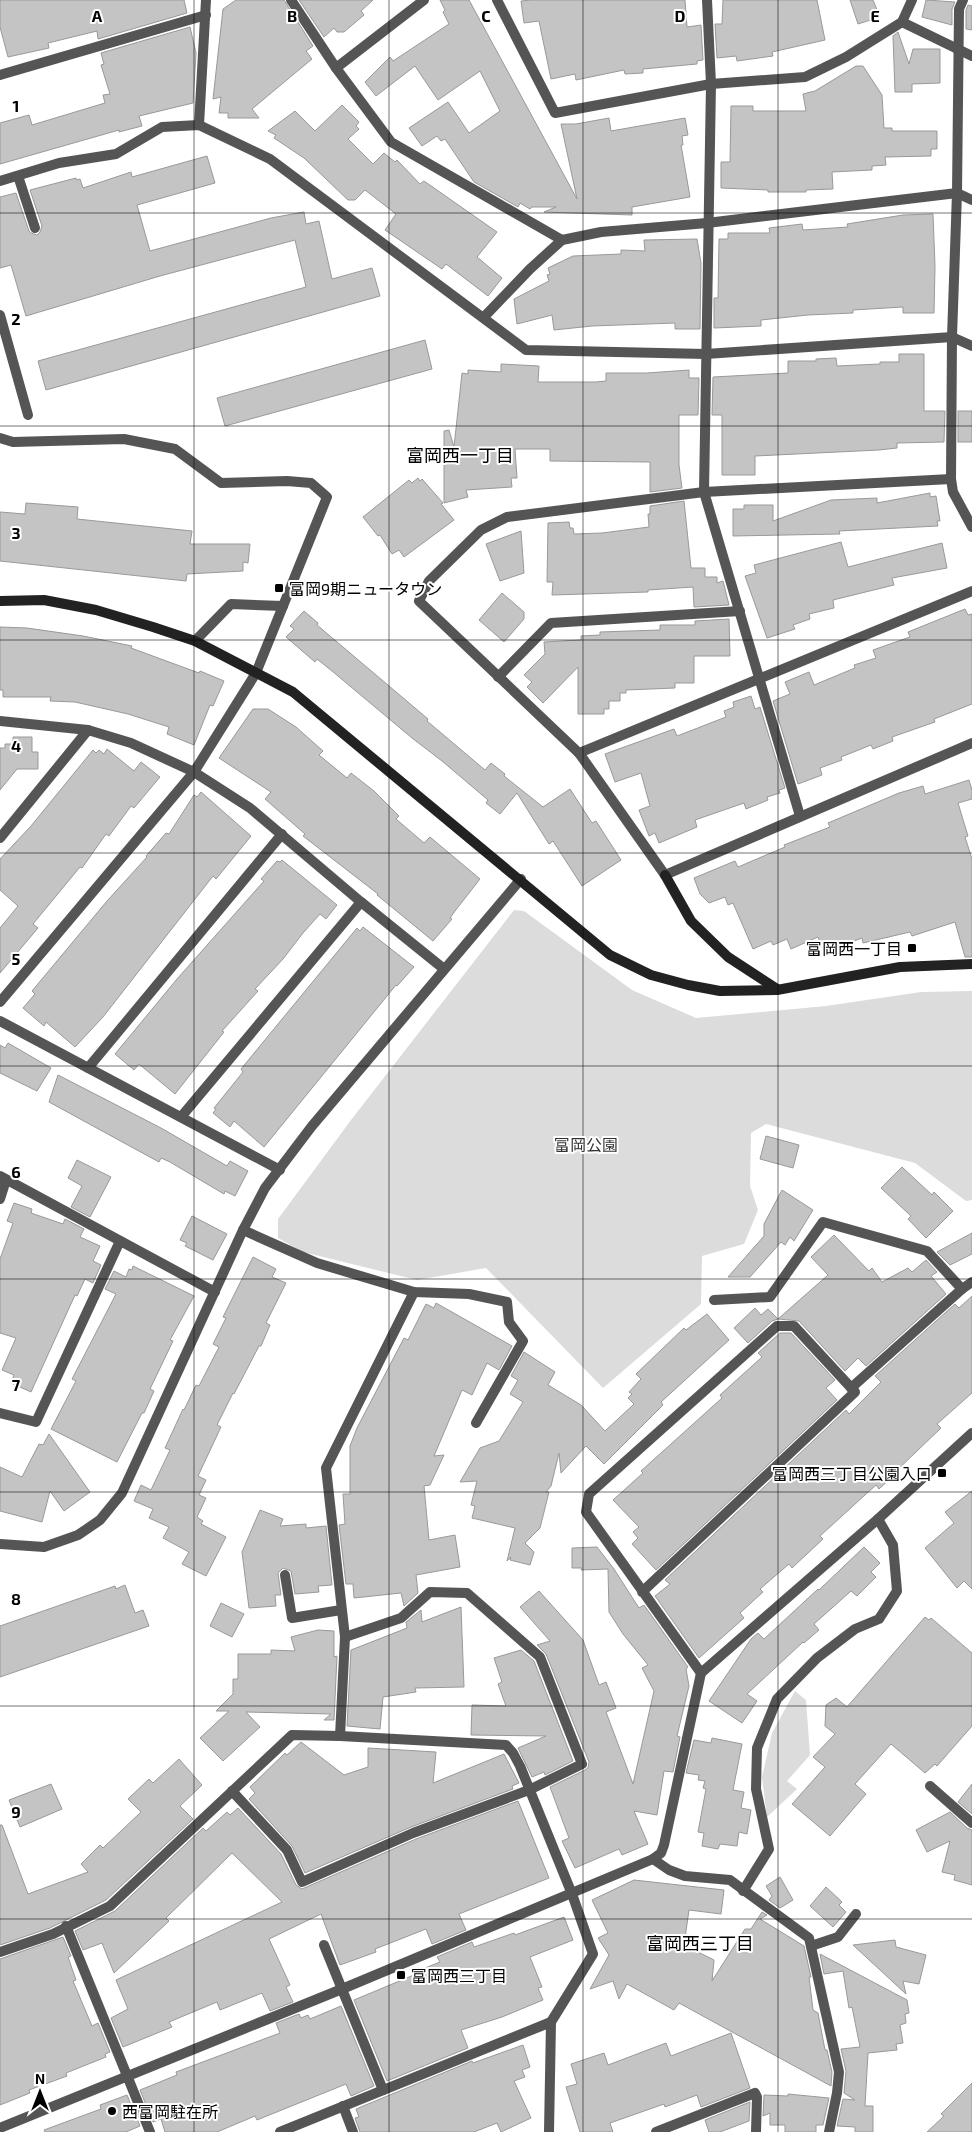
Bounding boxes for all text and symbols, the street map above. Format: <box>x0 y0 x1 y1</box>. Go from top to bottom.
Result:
text: A <box>92 6 103 25</box>
text: B <box>287 6 297 25</box>
text: C <box>481 6 491 25</box>
text: D <box>675 6 686 25</box>
text: E <box>870 6 880 25</box>
text: 1 <box>13 96 19 115</box>
text: 2 <box>11 309 21 328</box>
district label: 富岡西一丁目 <box>406 444 514 466</box>
text: 3 <box>11 523 21 542</box>
place label: 富岡9期ニュータウン <box>289 579 442 598</box>
marker: 富岡9期ニュータウン <box>273 582 285 594</box>
text: 4 <box>11 736 21 755</box>
place label: 富岡西一丁目 <box>806 939 902 958</box>
marker: 富岡西一丁目 <box>906 942 918 954</box>
text: 5 <box>12 949 21 968</box>
park label: 富岡公園 <box>554 1135 618 1154</box>
text: 6 <box>11 1162 21 1181</box>
text: 7 <box>12 1375 21 1394</box>
place label: 富岡西三丁目公園入口 <box>772 1464 932 1483</box>
marker: 富岡西三丁目公園入口 <box>936 1467 948 1479</box>
text: 8 <box>11 1589 21 1608</box>
text: 9 <box>11 1802 21 1821</box>
district label: 富岡西三丁目 <box>646 1932 754 1954</box>
place label: 富岡西三丁目 <box>411 1966 507 1985</box>
marker: 富岡西三丁目 <box>395 1969 407 1981</box>
north arrow <box>15 2067 65 2117</box>
text: N <box>35 2070 45 2087</box>
place label: 西富岡駐在所 <box>122 2102 218 2121</box>
marker: 西富岡駐在所 <box>106 2105 118 2117</box>

